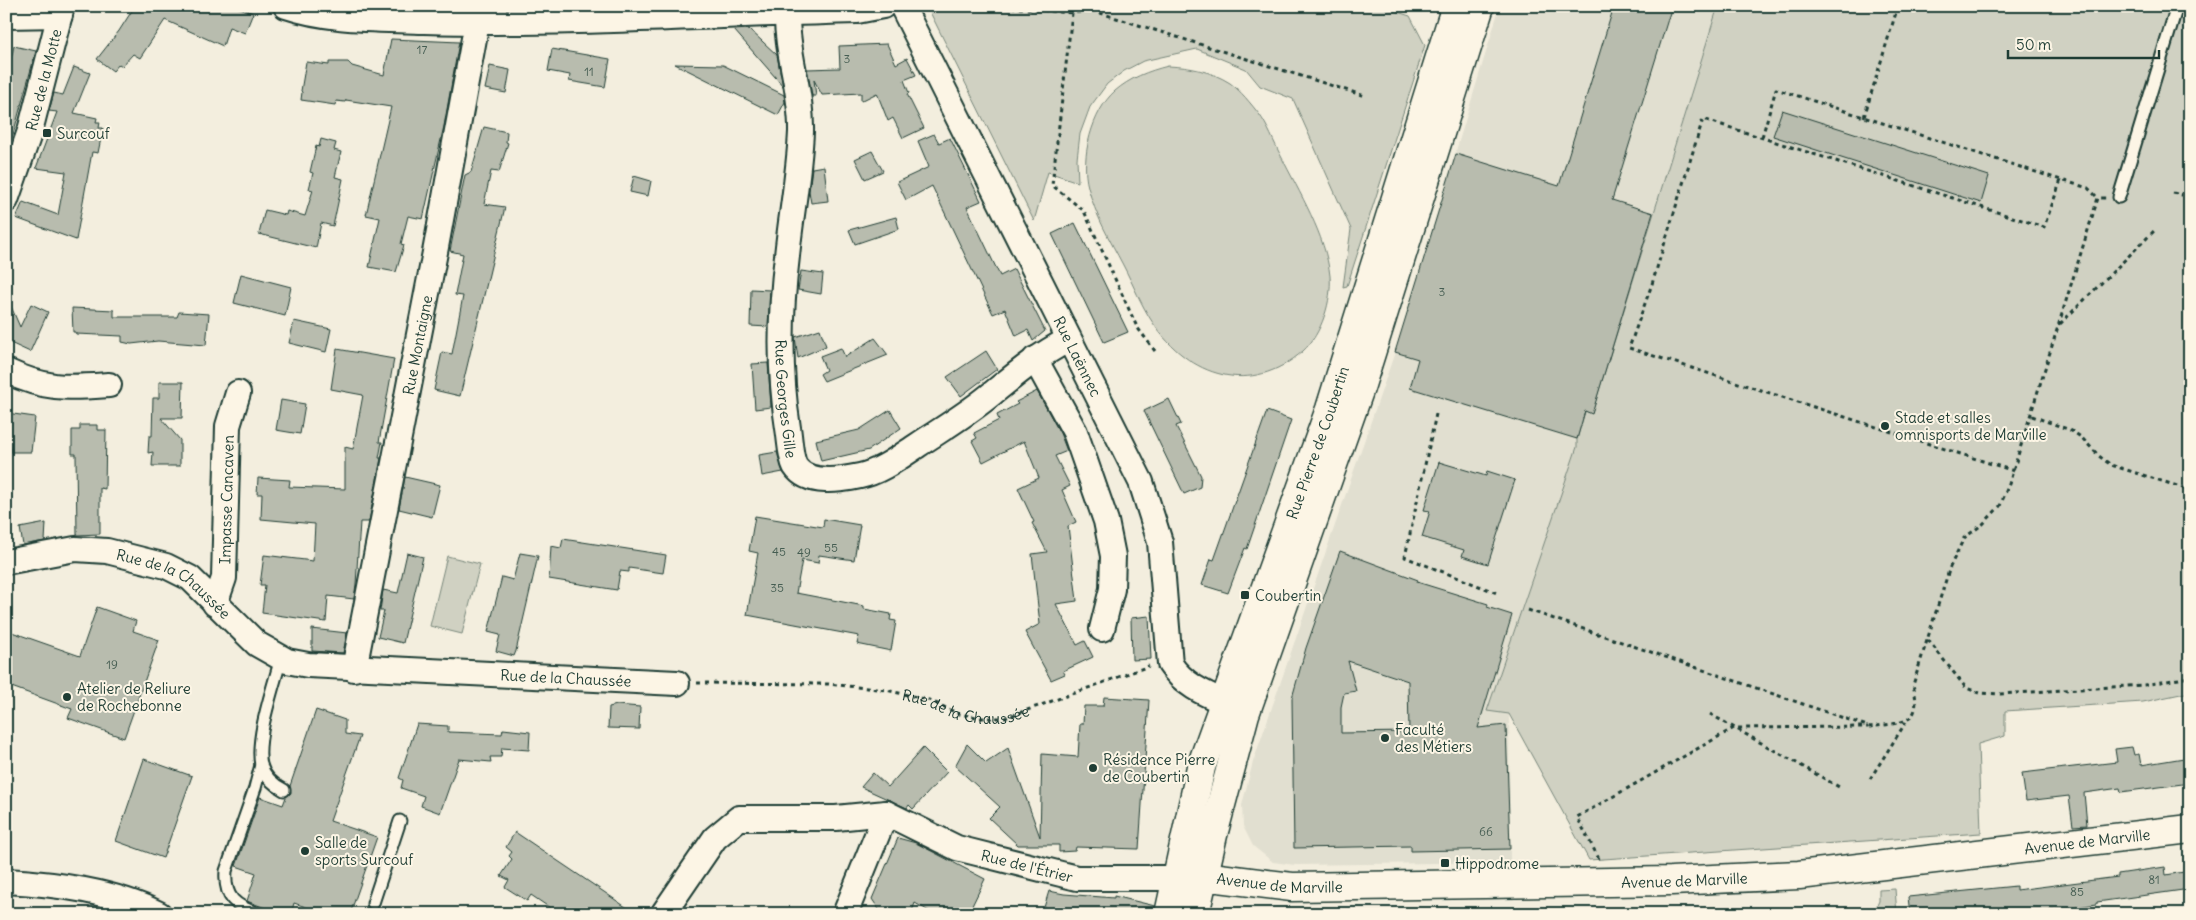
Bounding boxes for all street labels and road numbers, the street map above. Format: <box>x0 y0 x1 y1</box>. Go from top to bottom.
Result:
street label: Rue de la Motte <box>21 27 65 133</box>
street label: Rue Montaigne <box>398 294 436 396</box>
street label: Rue Laënnec <box>1050 313 1106 400</box>
street label: Rue Georges Gille <box>772 339 801 460</box>
street label: Rue Pierre de Coubertin <box>1282 363 1352 522</box>
street label: Impasse Cancaven <box>215 434 237 564</box>
street label: Rue de la Chaussée <box>114 544 235 622</box>
street label: Rue de la Chaussée <box>500 665 632 690</box>
street label: Rue de la Chaussée <box>900 685 1032 728</box>
street label: Avenue de Marville <box>2023 824 2151 858</box>
street label: Rue de l'Étrier <box>979 845 1075 886</box>
street label: Avenue de Marville <box>1216 868 1343 897</box>
street label: Avenue de Marville <box>1621 868 1748 891</box>

